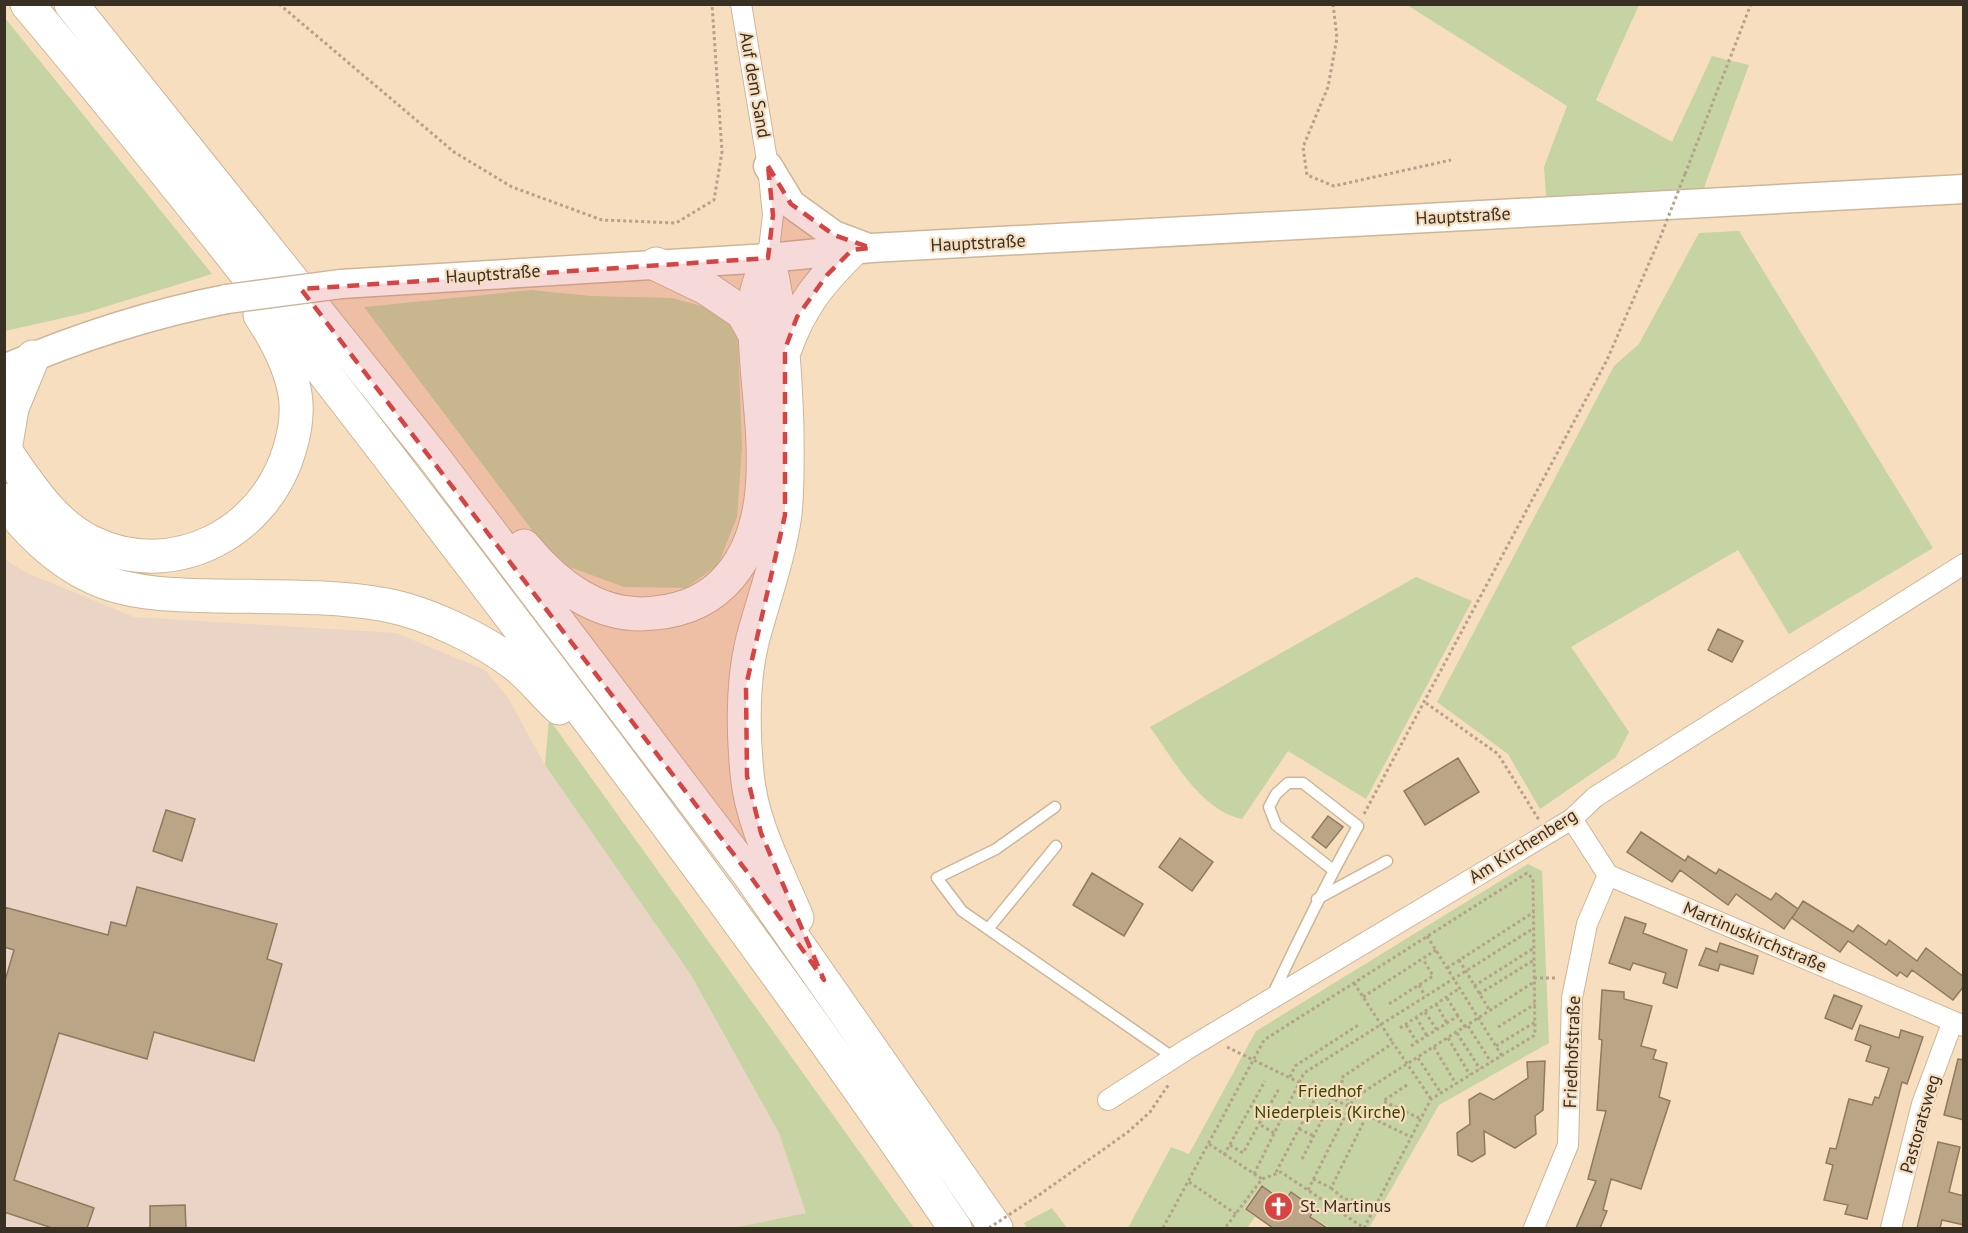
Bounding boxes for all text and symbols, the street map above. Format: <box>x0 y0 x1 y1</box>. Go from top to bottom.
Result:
street label: Auf dem Sand <box>735 30 776 140</box>
street label: Hauptstraße <box>1415 202 1511 229</box>
street label: Hauptstraße <box>930 229 1026 256</box>
street label: Hauptstraße <box>445 259 541 288</box>
street label: Am Kirchenberg <box>1464 803 1581 888</box>
street label: Martinuskirchstraße <box>1680 896 1831 977</box>
street label: Friedhofstraße <box>1558 995 1585 1109</box>
street label: Pastoratsweg <box>1894 1072 1945 1176</box>
park label: Friedhof Niederpleis (Kirche) <box>1254 1079 1406 1123</box>
church icon: St. Martinus <box>1263 1190 1295 1222</box>
place label: St. Martinus <box>1300 1194 1391 1217</box>

